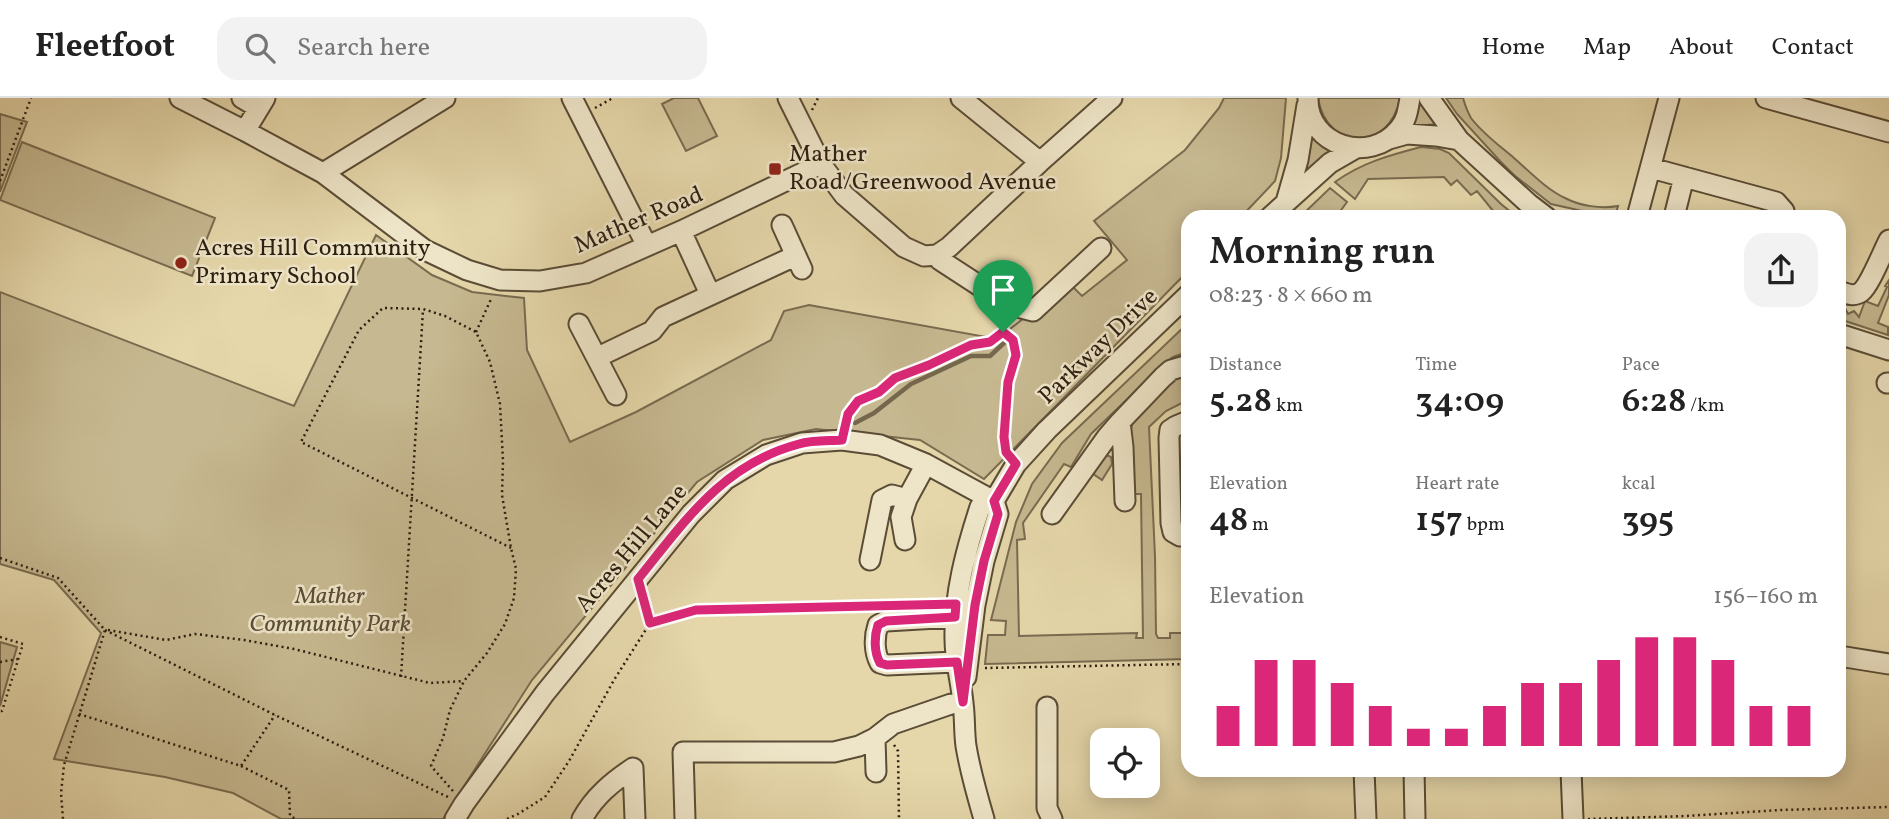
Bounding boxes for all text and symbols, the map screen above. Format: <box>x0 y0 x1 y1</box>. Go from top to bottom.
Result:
search box <box>217 17 707 80</box>
text: Fleetfoot <box>35 25 175 71</box>
icon: search <box>241 29 279 67</box>
text: Search here <box>297 30 430 66</box>
text: Home <box>1481 31 1545 65</box>
text: Map <box>1583 31 1631 65</box>
text: About <box>1669 31 1734 65</box>
text: Contact <box>1772 31 1854 65</box>
place label: Mather Road/Greenwood Avenue <box>789 138 1056 200</box>
marker: Mather Road/Greenwood Avenue <box>767 161 783 177</box>
street label: Mather Road <box>569 179 709 263</box>
text: Morning run <box>1209 227 1435 280</box>
place label: Acres Hill Community Primary School <box>195 232 431 294</box>
button: share <box>1744 233 1818 307</box>
marker: Acres Hill Community Primary School <box>173 255 189 271</box>
pin <box>973 260 1033 332</box>
icon: arrive <box>984 271 1022 309</box>
text: 08:23 · 8 × 660 m <box>1209 280 1373 312</box>
street label: Parkway Drive <box>1032 281 1166 413</box>
text: Distance <box>1209 352 1282 378</box>
text: Time <box>1415 352 1457 378</box>
text: Pace <box>1622 352 1660 378</box>
text: 5.28 <box>1209 378 1272 426</box>
text: 34:09 <box>1415 378 1504 426</box>
text: 6:28 <box>1622 378 1687 426</box>
text: km <box>1272 393 1303 419</box>
text: /km <box>1687 393 1724 419</box>
text: Elevation <box>1209 471 1288 497</box>
text: Heart rate <box>1415 471 1499 497</box>
text: kcal <box>1622 471 1655 497</box>
street label: Acres Hill Lane <box>568 477 696 621</box>
text: 48 <box>1209 497 1248 545</box>
text: 157 <box>1415 497 1463 545</box>
text: 395 <box>1622 497 1674 545</box>
text: m <box>1248 512 1269 538</box>
text: bpm <box>1463 512 1505 538</box>
park label: Mather Community Park <box>249 580 411 642</box>
text: Elevation <box>1209 581 1305 613</box>
text: 156–160 m <box>1713 581 1818 613</box>
map controls <box>1090 728 1160 798</box>
button: locate <box>1090 728 1160 798</box>

